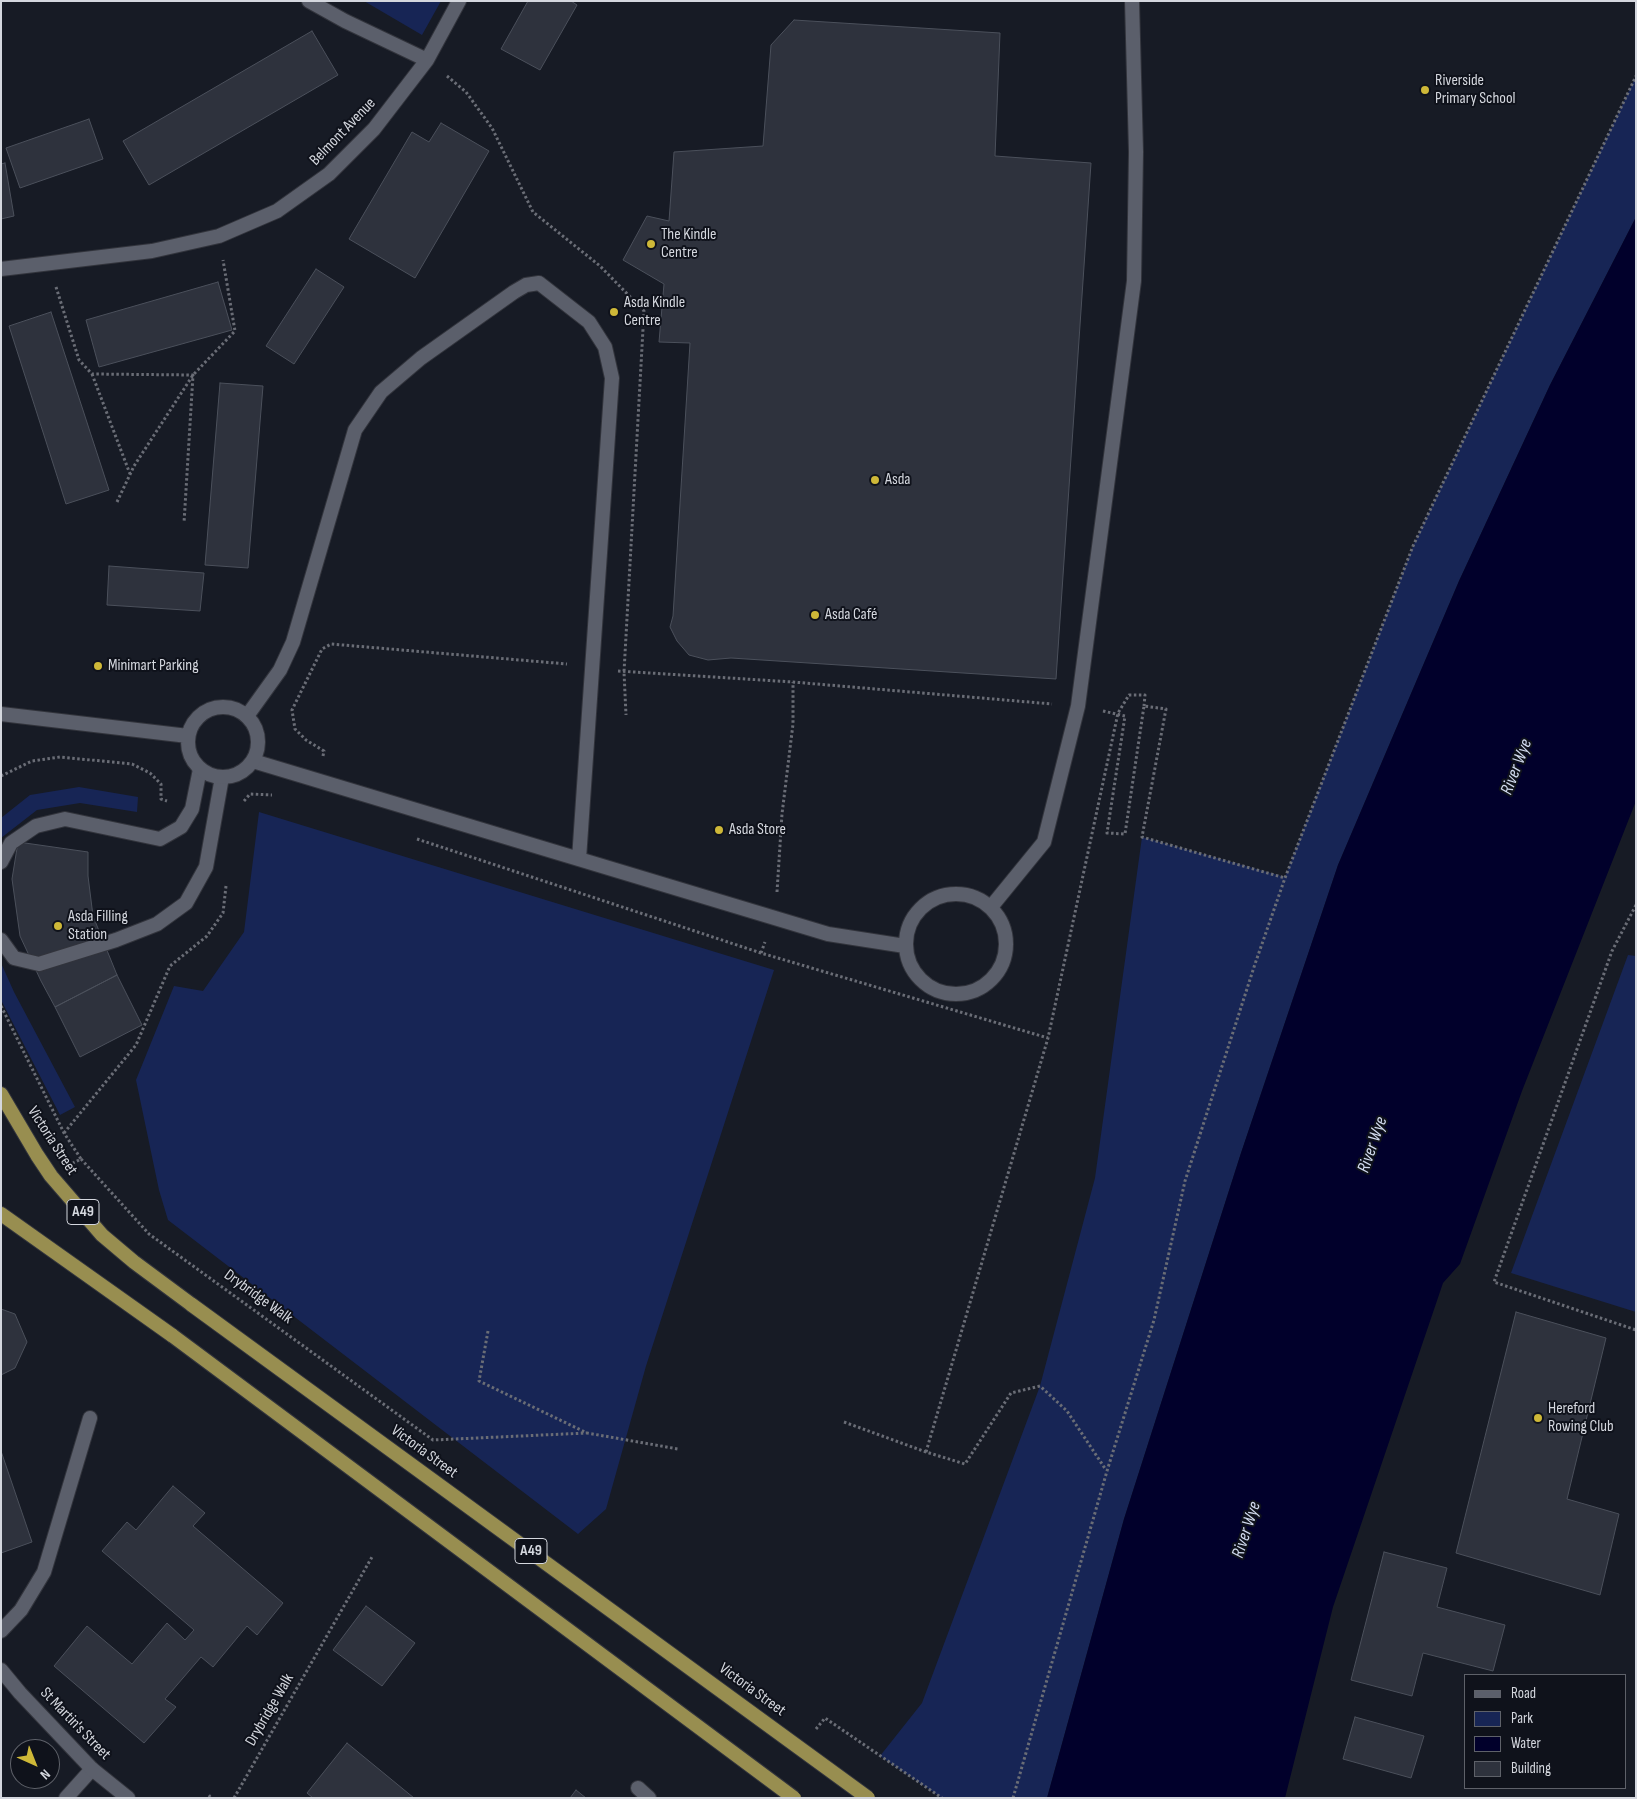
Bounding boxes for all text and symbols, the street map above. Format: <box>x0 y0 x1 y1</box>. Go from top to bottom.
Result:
place label: Riverside Primary School <box>1435 71 1516 109</box>
marker: Riverside Primary School <box>1419 84 1431 96</box>
street label: Belmont Avenue <box>306 94 380 170</box>
place label: The Kindle Centre <box>661 225 716 263</box>
marker: The Kindle Centre <box>645 238 657 250</box>
place label: Asda Kindle Centre <box>624 293 685 331</box>
marker: Asda Kindle Centre <box>608 306 620 318</box>
place label: Asda <box>885 470 910 490</box>
marker: Asda <box>869 474 881 486</box>
place label: Asda Café <box>825 605 877 625</box>
marker: Asda Café <box>809 609 821 621</box>
place label: Minimart Parking <box>108 656 199 676</box>
marker: Minimart Parking <box>92 660 104 672</box>
water label: River Wye <box>1497 736 1537 798</box>
place label: Asda Store <box>729 820 786 840</box>
marker: Asda Store <box>713 824 725 836</box>
place label: Asda Filling Station <box>68 907 128 945</box>
marker: Asda Filling Station <box>52 920 64 932</box>
street label: Victoria Street <box>23 1103 81 1179</box>
water label: River Wye <box>1353 1114 1393 1176</box>
road number: A49 <box>67 1200 99 1224</box>
street label: Drybridge Walk <box>220 1266 296 1328</box>
place label: Hereford Rowing Club <box>1548 1399 1614 1437</box>
marker: Hereford Rowing Club <box>1532 1412 1544 1424</box>
street label: Victoria Street <box>387 1421 461 1483</box>
water label: River Wye <box>1228 1499 1266 1561</box>
road number: A49 <box>515 1538 547 1564</box>
street label: Victoria Street <box>715 1659 789 1721</box>
street label: Drybridge Walk <box>242 1670 298 1750</box>
legend <box>1464 1674 1627 1789</box>
street label: St Martin's Street <box>36 1684 114 1764</box>
text: Road <box>1511 1684 1536 1703</box>
text: Park <box>1511 1709 1533 1728</box>
text: Water <box>1511 1734 1541 1753</box>
north arrow <box>10 1739 60 1789</box>
text: Building <box>1511 1759 1551 1778</box>
text: N <box>36 1766 54 1783</box>

